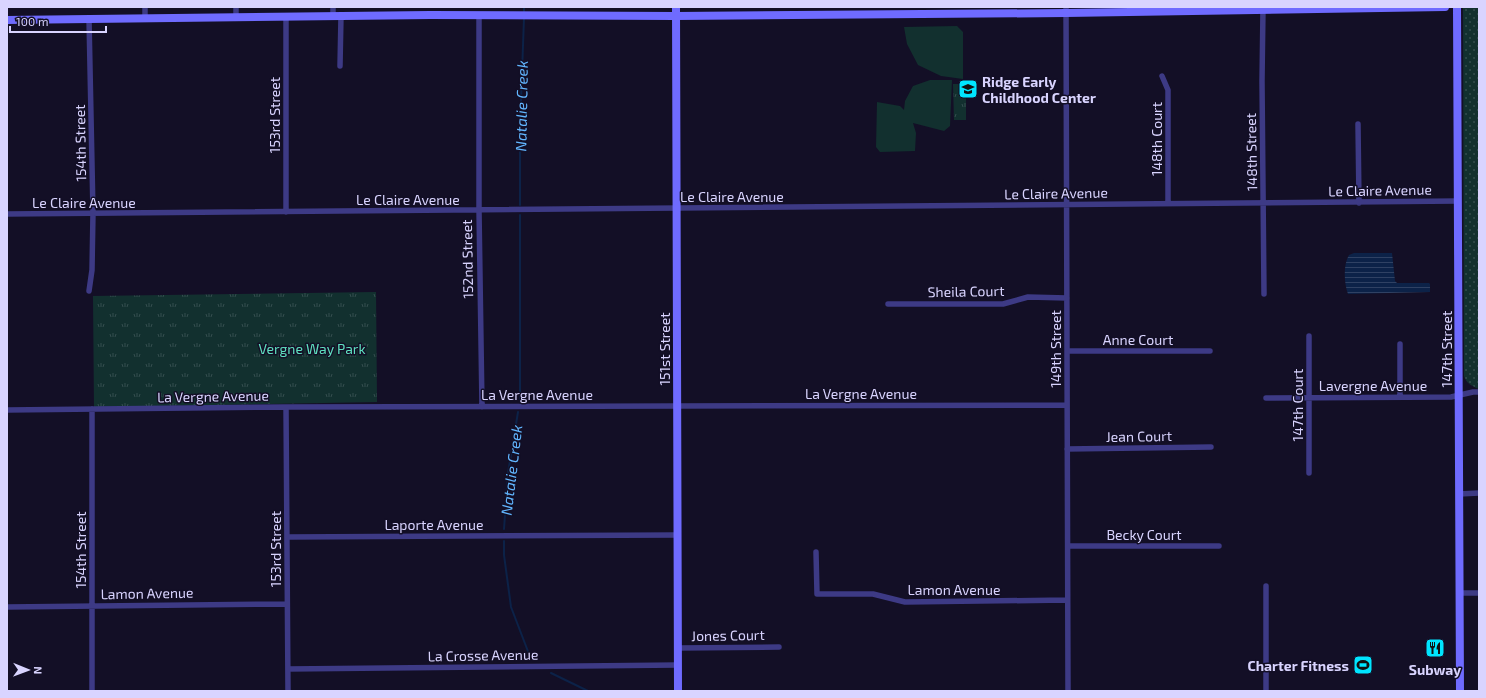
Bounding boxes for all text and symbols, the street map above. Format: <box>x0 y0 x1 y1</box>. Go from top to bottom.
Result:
scale bar <box>10 8 106 34</box>
text: 100 m <box>16 14 48 28</box>
water label: Natalie Creek <box>511 60 531 152</box>
place label: Ridge Early Childhood Center <box>982 73 1096 106</box>
street label: 153rd Street <box>266 77 283 153</box>
school or university icon: Ridge Early Childhood Center <box>957 78 979 100</box>
street label: 148th Court <box>1148 102 1165 176</box>
street label: 154th Street <box>71 104 89 182</box>
street label: 148th Street <box>1242 113 1260 191</box>
street label: Le Claire Avenue <box>1328 181 1432 199</box>
street label: Le Claire Avenue <box>1004 184 1108 202</box>
street label: Le Claire Avenue <box>680 188 784 205</box>
street label: Le Claire Avenue <box>356 191 460 208</box>
street label: Le Claire Avenue <box>32 194 136 211</box>
street label: 152nd Street <box>458 219 476 299</box>
street label: Sheila Court <box>927 282 1005 300</box>
street label: 149th Street <box>1047 310 1064 388</box>
street label: 147th Street <box>1438 311 1455 387</box>
street label: 151st Street <box>656 312 673 386</box>
street label: Anne Court <box>1103 331 1173 348</box>
park label: Vergne Way Park <box>258 340 366 357</box>
street label: 147th Court <box>1289 369 1306 441</box>
street label: Lavergne Avenue <box>1319 377 1427 394</box>
street label: La Vergne Avenue <box>805 385 917 402</box>
street label: La Vergne Avenue <box>481 386 593 403</box>
street label: La Vergne Avenue <box>157 387 269 405</box>
water label: Natalie Creek <box>497 424 526 516</box>
street label: Jean Court <box>1106 427 1172 445</box>
street label: 154th Street <box>72 511 89 589</box>
street label: 153rd Street <box>267 511 284 587</box>
street label: Laporte Avenue <box>384 516 484 533</box>
street label: Becky Court <box>1106 526 1182 543</box>
street label: Lamon Avenue <box>908 581 1000 598</box>
street label: Lamon Avenue <box>100 584 194 602</box>
street label: Jones Court <box>691 626 765 644</box>
restaurant icon: Subway <box>1424 637 1446 659</box>
street label: La Crosse Avenue <box>427 646 539 664</box>
north arrow <box>8 650 48 690</box>
sports icon: Charter Fitness <box>1352 654 1374 676</box>
place label: Charter Fitness <box>1247 657 1349 674</box>
place label: Subway <box>1409 661 1461 678</box>
text: N <box>32 666 45 674</box>

